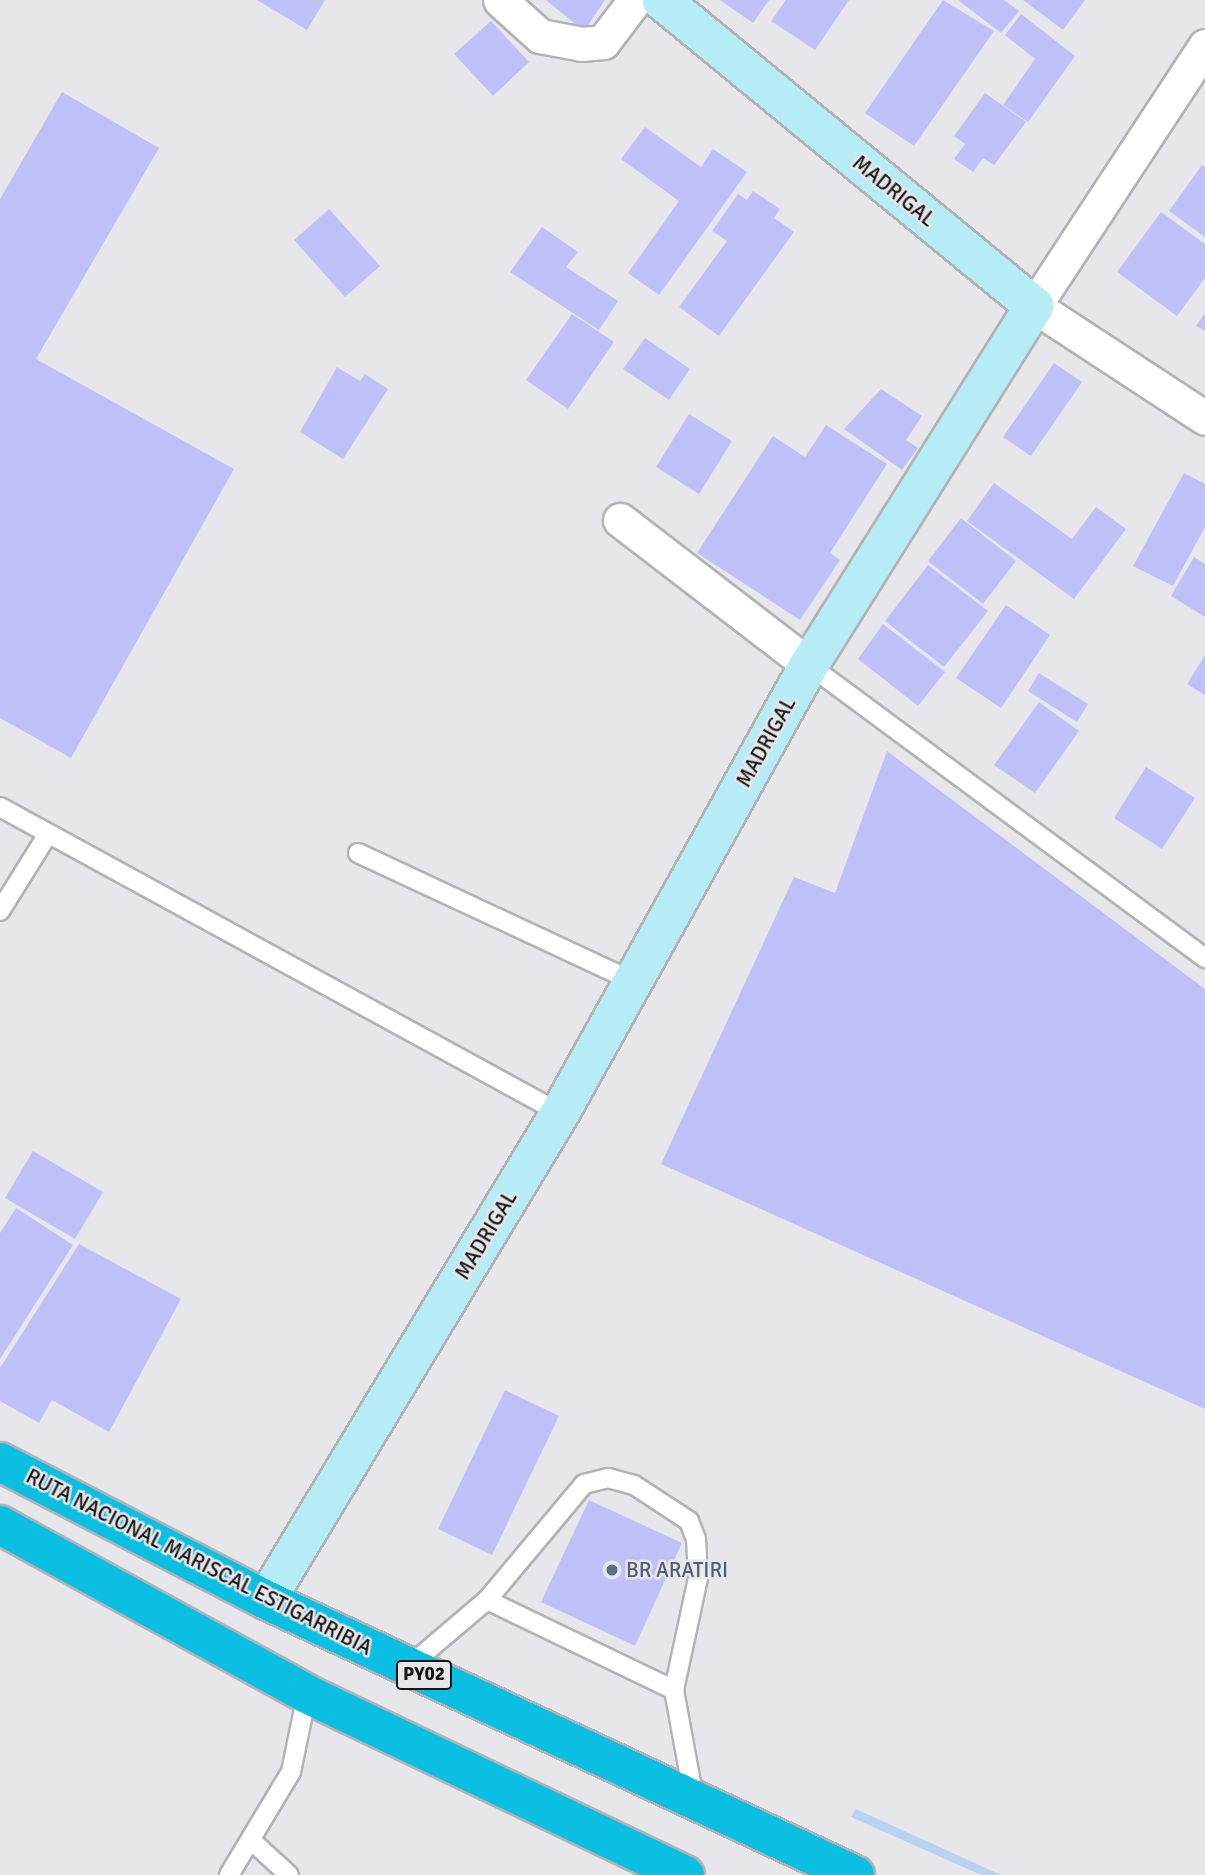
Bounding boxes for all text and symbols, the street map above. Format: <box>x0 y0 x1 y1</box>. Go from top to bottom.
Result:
street label: MADRIGAL <box>847 150 941 232</box>
street label: MADRIGAL <box>731 692 801 792</box>
street label: MADRIGAL <box>450 1186 522 1284</box>
street label: RUTA NACIONAL MARISCAL ESTIGARRIBIA <box>22 1463 376 1661</box>
place label: BR ARATIRI <box>626 1557 728 1583</box>
marker: BR ARATIRI <box>604 1562 620 1578</box>
road number: PY02 <box>394 1660 454 1690</box>

